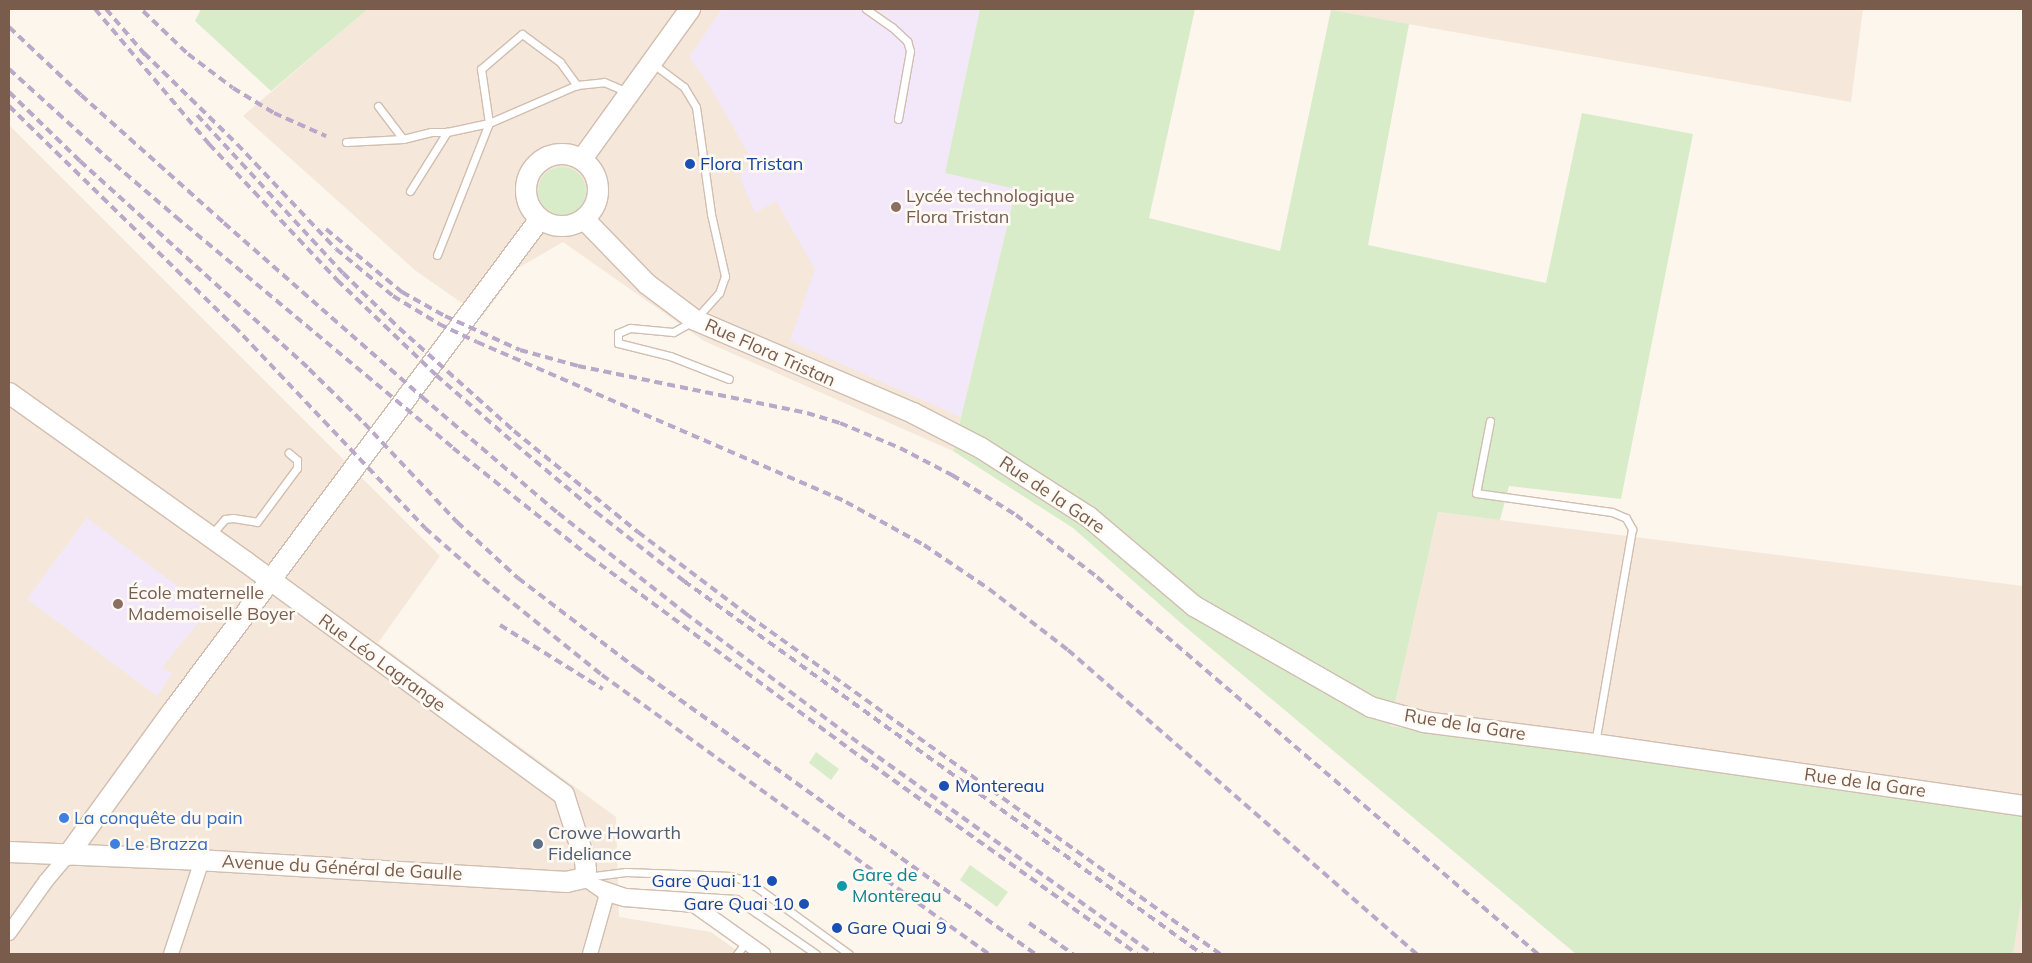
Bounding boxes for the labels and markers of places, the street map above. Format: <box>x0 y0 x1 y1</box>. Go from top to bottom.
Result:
place label: Flora Tristan <box>700 153 803 175</box>
marker: Flora Tristan <box>684 158 696 170</box>
place label: Lycée technologique Flora Tristan <box>906 186 1074 228</box>
marker: Lycée technologique Flora Tristan <box>890 201 902 213</box>
place label: École maternelle Mademoiselle Boyer <box>128 583 295 626</box>
marker: École maternelle Mademoiselle Boyer <box>112 598 124 610</box>
place label: Montereau <box>955 775 1045 797</box>
marker: Montereau <box>937 779 951 793</box>
place label: La conquête du pain <box>74 807 243 829</box>
marker: La conquête du pain <box>58 812 70 824</box>
place label: Crowe Howarth Fideliance <box>548 823 681 866</box>
place label: Le Brazza <box>125 833 208 855</box>
marker: Le Brazza <box>109 838 121 850</box>
marker: Crowe Howarth Fideliance <box>532 838 544 850</box>
place label: Gare de Montereau <box>852 865 942 908</box>
place label: Gare Quai 11 <box>651 870 762 892</box>
marker: Gare Quai 11 <box>766 875 778 887</box>
marker: Gare de Montereau <box>836 880 848 892</box>
place label: Gare Quai 10 <box>683 893 794 915</box>
marker: Gare Quai 10 <box>798 898 810 910</box>
place label: Gare Quai 9 <box>847 917 947 939</box>
marker: Gare Quai 9 <box>831 922 843 934</box>

